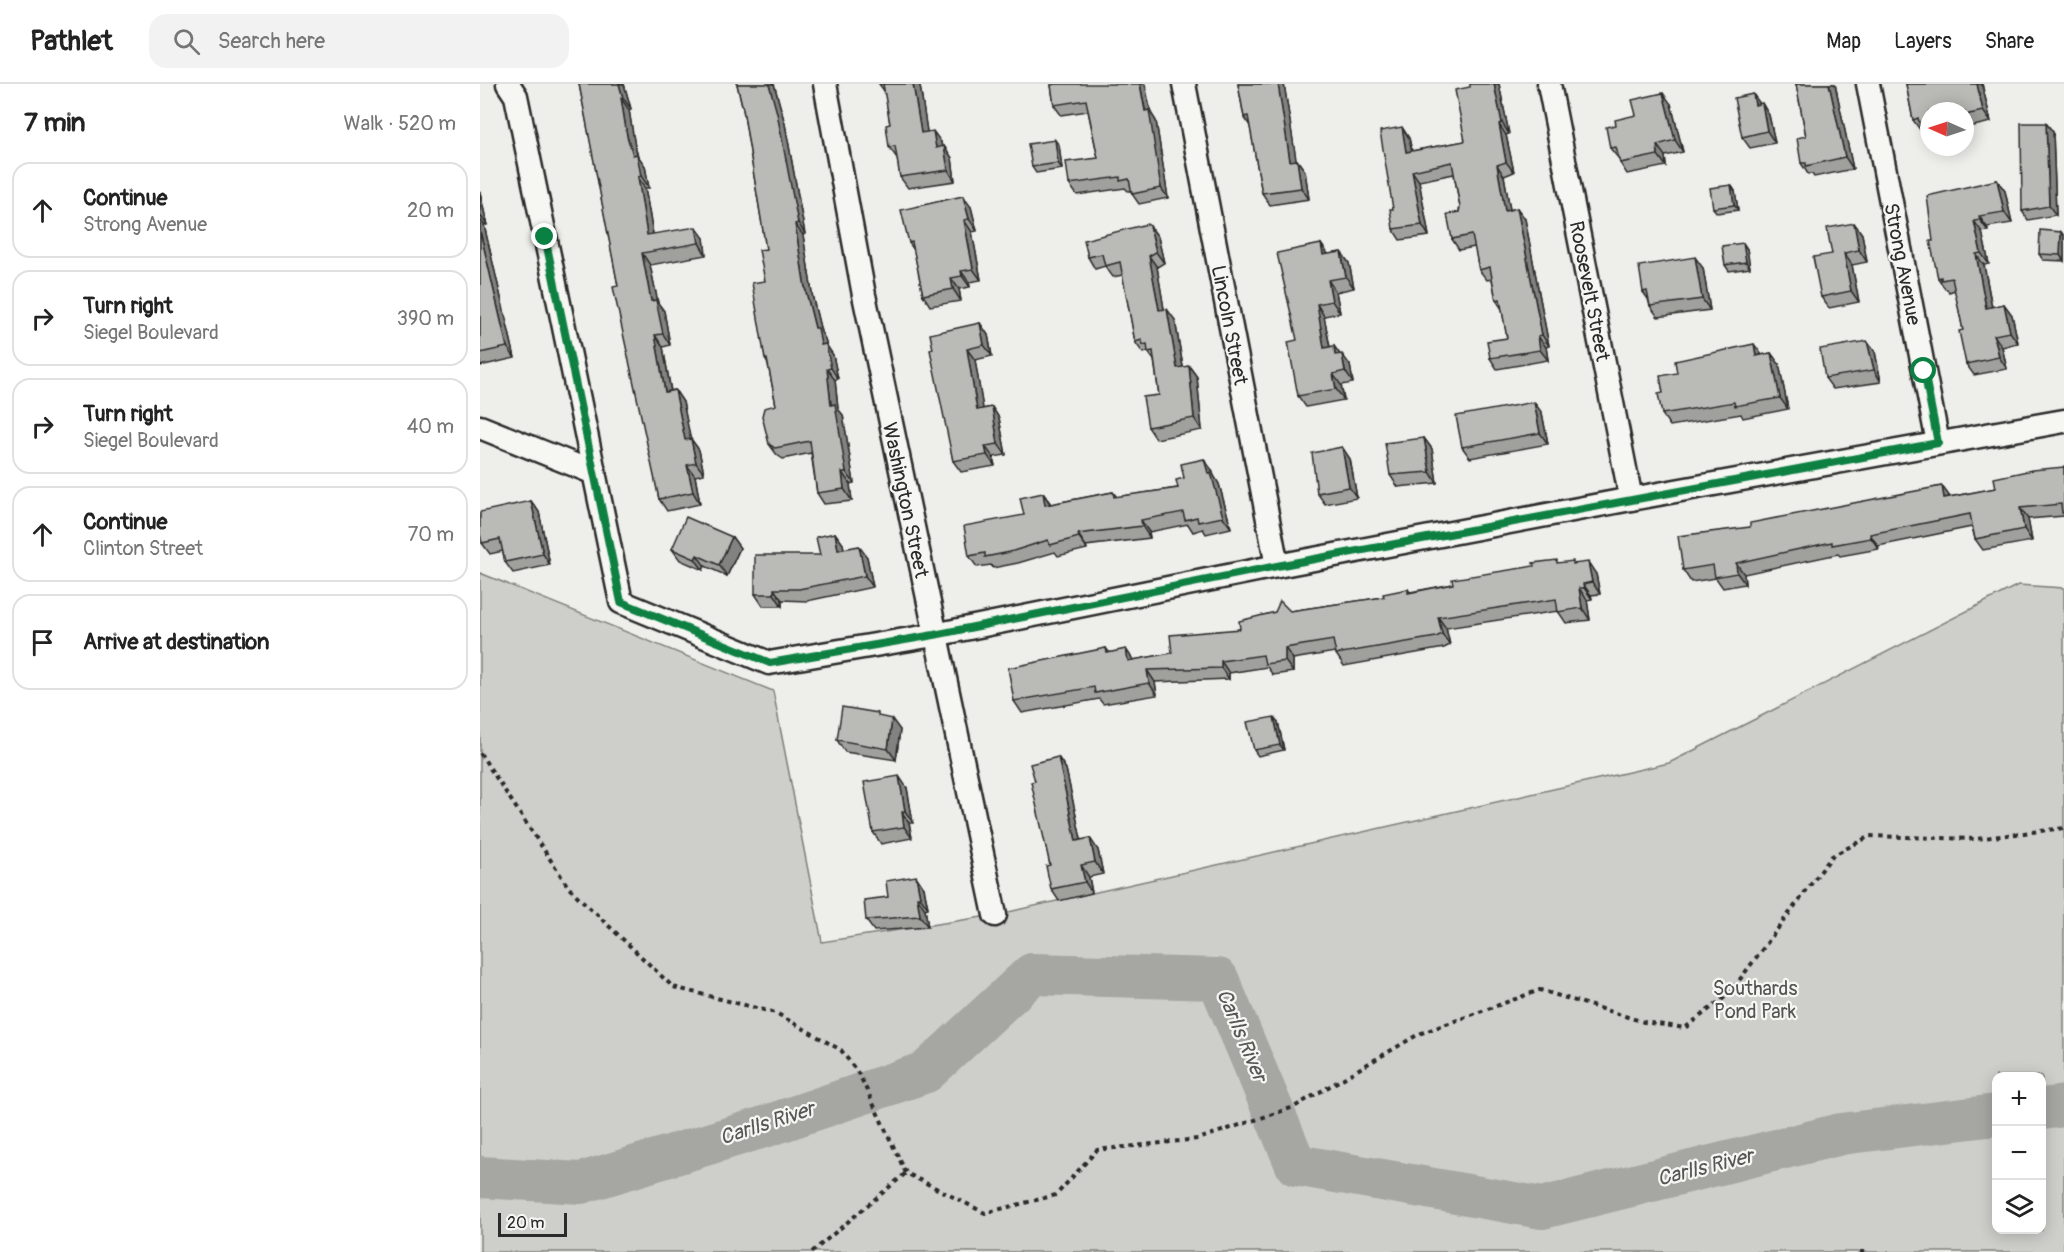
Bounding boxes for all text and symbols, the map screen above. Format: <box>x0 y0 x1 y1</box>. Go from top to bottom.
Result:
search box <box>149 14 569 68</box>
text: Pathlet <box>30 24 113 59</box>
icon: search <box>170 25 203 58</box>
text: Search here <box>218 27 325 55</box>
text: Map <box>1826 28 1861 55</box>
text: Layers <box>1894 28 1952 55</box>
text: Share <box>1985 28 2034 55</box>
north arrow <box>1920 102 1974 156</box>
text: 7 min <box>24 107 86 139</box>
text: Walk · 520 m <box>344 111 456 136</box>
text: Continue <box>83 184 167 212</box>
icon: ahead <box>26 194 59 227</box>
text: 20 m <box>407 198 454 223</box>
street label: Strong Avenue <box>1878 201 1927 328</box>
text: Strong Avenue <box>83 212 207 237</box>
street label: Roosevelt Street <box>1564 219 1616 364</box>
route end <box>531 223 557 249</box>
street label: Lincoln Street <box>1206 263 1254 388</box>
text: Turn right <box>83 292 173 320</box>
icon: right <box>26 302 59 335</box>
text: 390 m <box>397 306 454 331</box>
text: Siegel Boulevard <box>83 320 219 345</box>
route start <box>1910 357 1936 383</box>
text: Turn right <box>83 400 173 428</box>
icon: right <box>26 410 59 443</box>
text: 40 m <box>407 414 454 439</box>
street label: Washington Street <box>877 420 934 581</box>
text: Siegel Boulevard <box>83 428 219 453</box>
text: Continue <box>83 508 167 536</box>
icon: ahead <box>26 518 59 551</box>
text: 70 m <box>408 522 454 547</box>
text: Clinton Street <box>83 536 203 561</box>
icon: arrive <box>26 626 59 659</box>
text: Arrive at destination <box>83 628 269 656</box>
park label: Southards Pond Park <box>1713 976 1797 1024</box>
water label: Carlls River <box>1210 985 1274 1088</box>
map controls <box>1992 1072 2046 1234</box>
button: + <box>1992 1072 2046 1126</box>
water label: Carlls River <box>716 1095 820 1151</box>
button: − <box>1992 1126 2046 1180</box>
water label: Carlls River <box>1654 1142 1758 1192</box>
button: layers <box>1992 1180 2046 1234</box>
scale bar <box>498 1210 567 1238</box>
text: 20 m <box>507 1213 545 1233</box>

